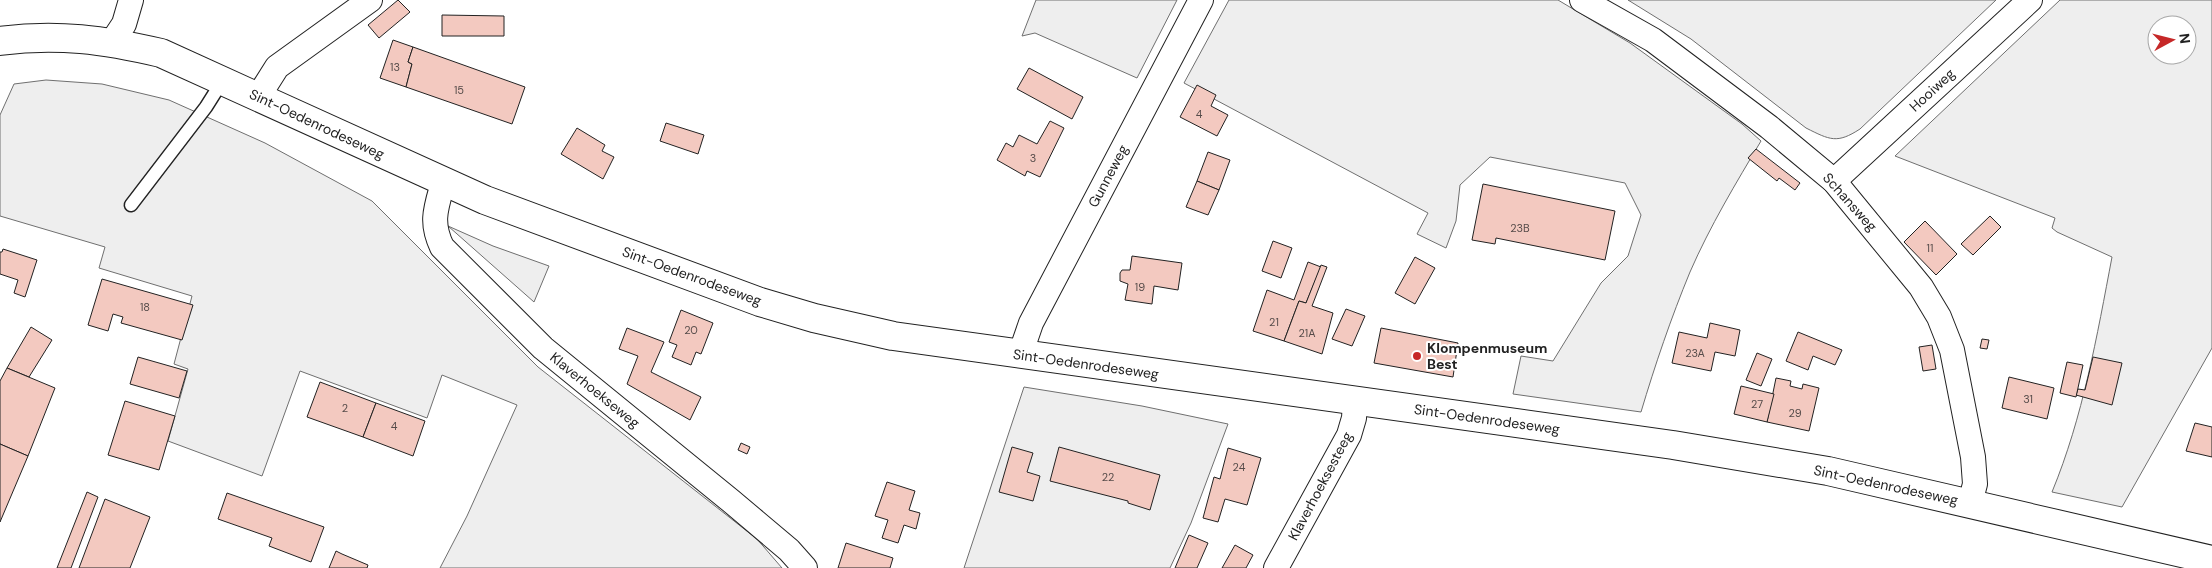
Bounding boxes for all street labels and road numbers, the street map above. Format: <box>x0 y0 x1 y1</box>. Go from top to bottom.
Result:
street label: Hooiweg <box>1906 64 1959 116</box>
street label: Sint-Oedenrodeseweg <box>247 85 388 163</box>
street label: Gunneweg <box>1084 141 1132 210</box>
street label: Schansweg <box>1819 169 1881 235</box>
street label: Sint-Oedenrodeseweg <box>620 242 764 310</box>
street label: Sint-Oedenrodeseweg <box>1012 345 1160 383</box>
street label: Klaverhoekseweg <box>546 348 644 432</box>
street label: Sint-Oedenrodeseweg <box>1413 400 1561 438</box>
street label: Klaverhoeksesteeg <box>1284 428 1356 543</box>
street label: Sint-Oedenrodeseweg <box>1812 461 1960 509</box>

